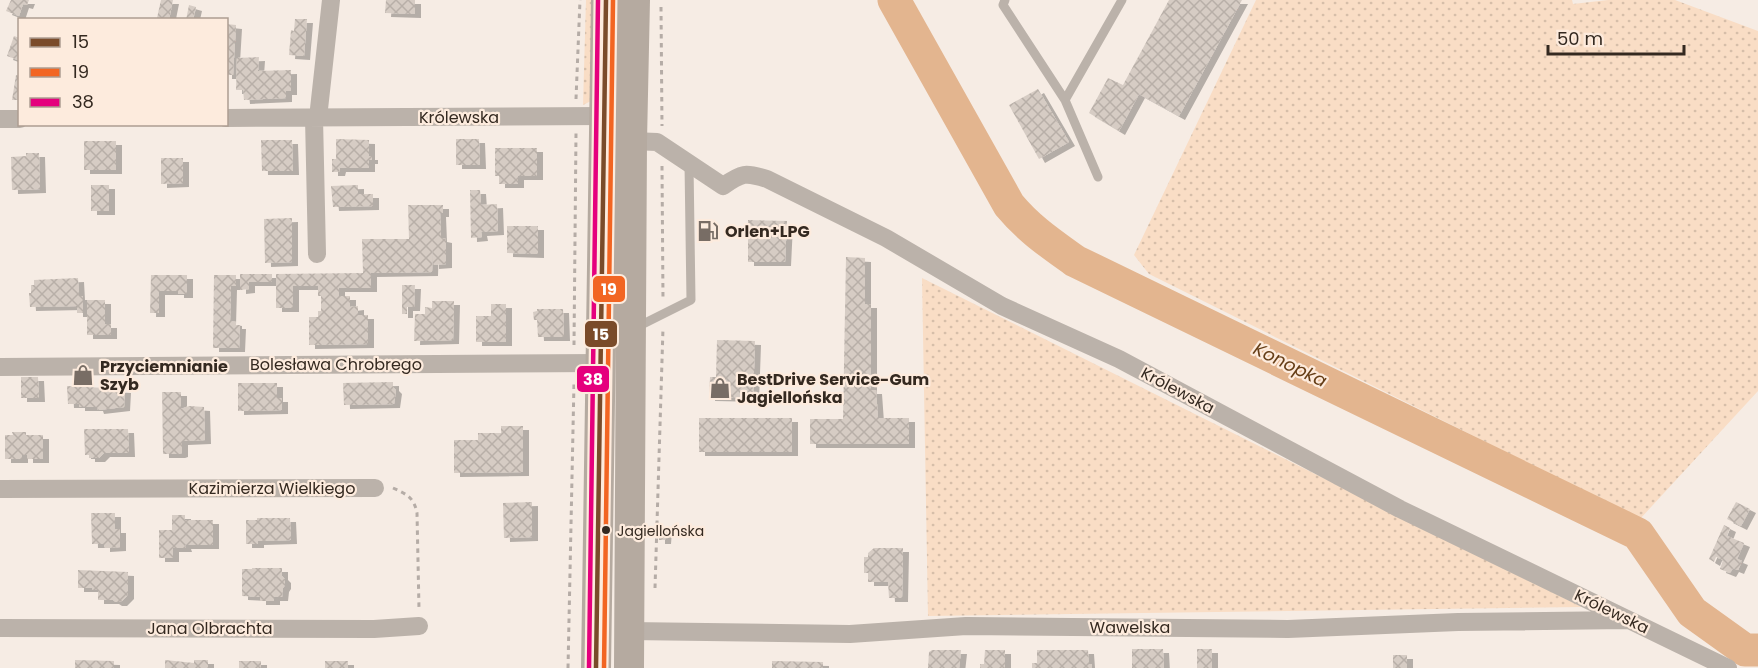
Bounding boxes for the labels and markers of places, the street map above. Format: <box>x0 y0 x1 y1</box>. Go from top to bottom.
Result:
fuel station icon: Orlen+LPG <box>696 219 720 243</box>
place label: Orlen+LPG <box>725 220 810 243</box>
place label: Przyciemnianie Szyb <box>100 355 228 396</box>
shop icon: Przyciemnianie Szyb <box>71 363 95 387</box>
place label: BestDrive Service-Gum Jagiellońska <box>737 368 929 409</box>
shop icon: BestDrive Service-Gum Jagiellońska <box>708 376 732 400</box>
place label: Jagiellońska <box>617 521 704 541</box>
marker: Jagiellońska <box>600 524 612 536</box>

